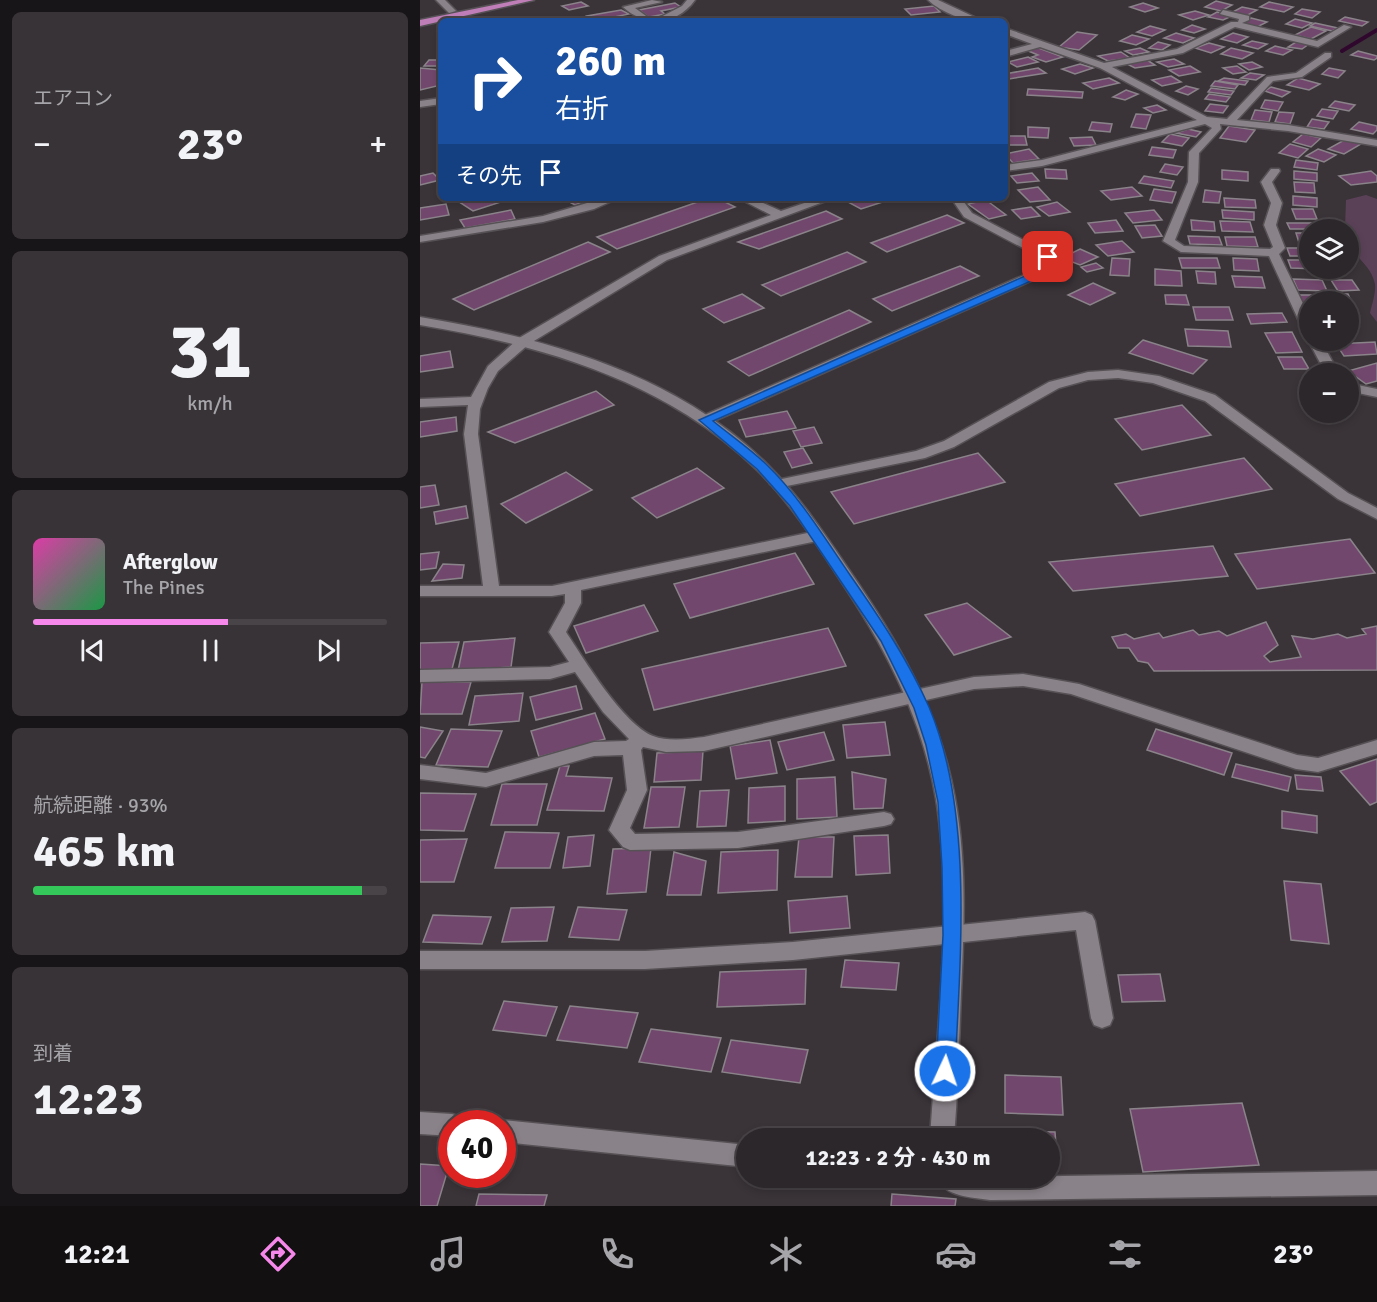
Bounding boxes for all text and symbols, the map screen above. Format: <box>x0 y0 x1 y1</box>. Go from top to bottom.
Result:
text: 260 m <box>555 36 666 87</box>
icon: right <box>456 42 534 120</box>
text: エアコン <box>33 86 113 111</box>
text: 右折 <box>555 93 609 126</box>
text: 23° <box>177 117 243 172</box>
text: − <box>33 124 51 165</box>
text: + <box>369 124 387 165</box>
icon: arrive <box>534 156 567 189</box>
text: その先 <box>456 162 522 189</box>
map controls <box>1299 219 1359 423</box>
button: layers <box>1299 219 1359 279</box>
pin <box>1022 231 1073 282</box>
icon: arrive <box>1031 240 1064 273</box>
button: + <box>1299 291 1359 351</box>
text: 31 <box>168 304 252 400</box>
button: − <box>1299 363 1359 423</box>
text: km/h <box>187 391 233 416</box>
text: Afterglow <box>123 548 218 575</box>
text: The Pines <box>123 575 205 600</box>
icon: previous <box>76 634 109 667</box>
icon: pause <box>194 634 227 667</box>
icon: next <box>312 634 345 667</box>
text: 航続距離 · 93% <box>33 793 168 818</box>
text: 465 km <box>33 824 176 879</box>
position arrow <box>913 1039 977 1103</box>
text: 到着 <box>33 1041 73 1066</box>
text: 12:23 <box>33 1072 143 1127</box>
speed limit sign: 40 <box>438 1110 516 1188</box>
text: 12:23 · 2 分 · 430 m <box>806 1144 990 1171</box>
icon: directions <box>257 1233 299 1275</box>
icon: music <box>427 1233 469 1275</box>
icon: phone <box>596 1233 638 1275</box>
icon: climate <box>765 1233 807 1275</box>
icon: car <box>935 1233 977 1275</box>
icon: filters <box>1104 1233 1146 1275</box>
text: 12:21 <box>64 1238 130 1271</box>
text: 23° <box>1273 1238 1313 1271</box>

